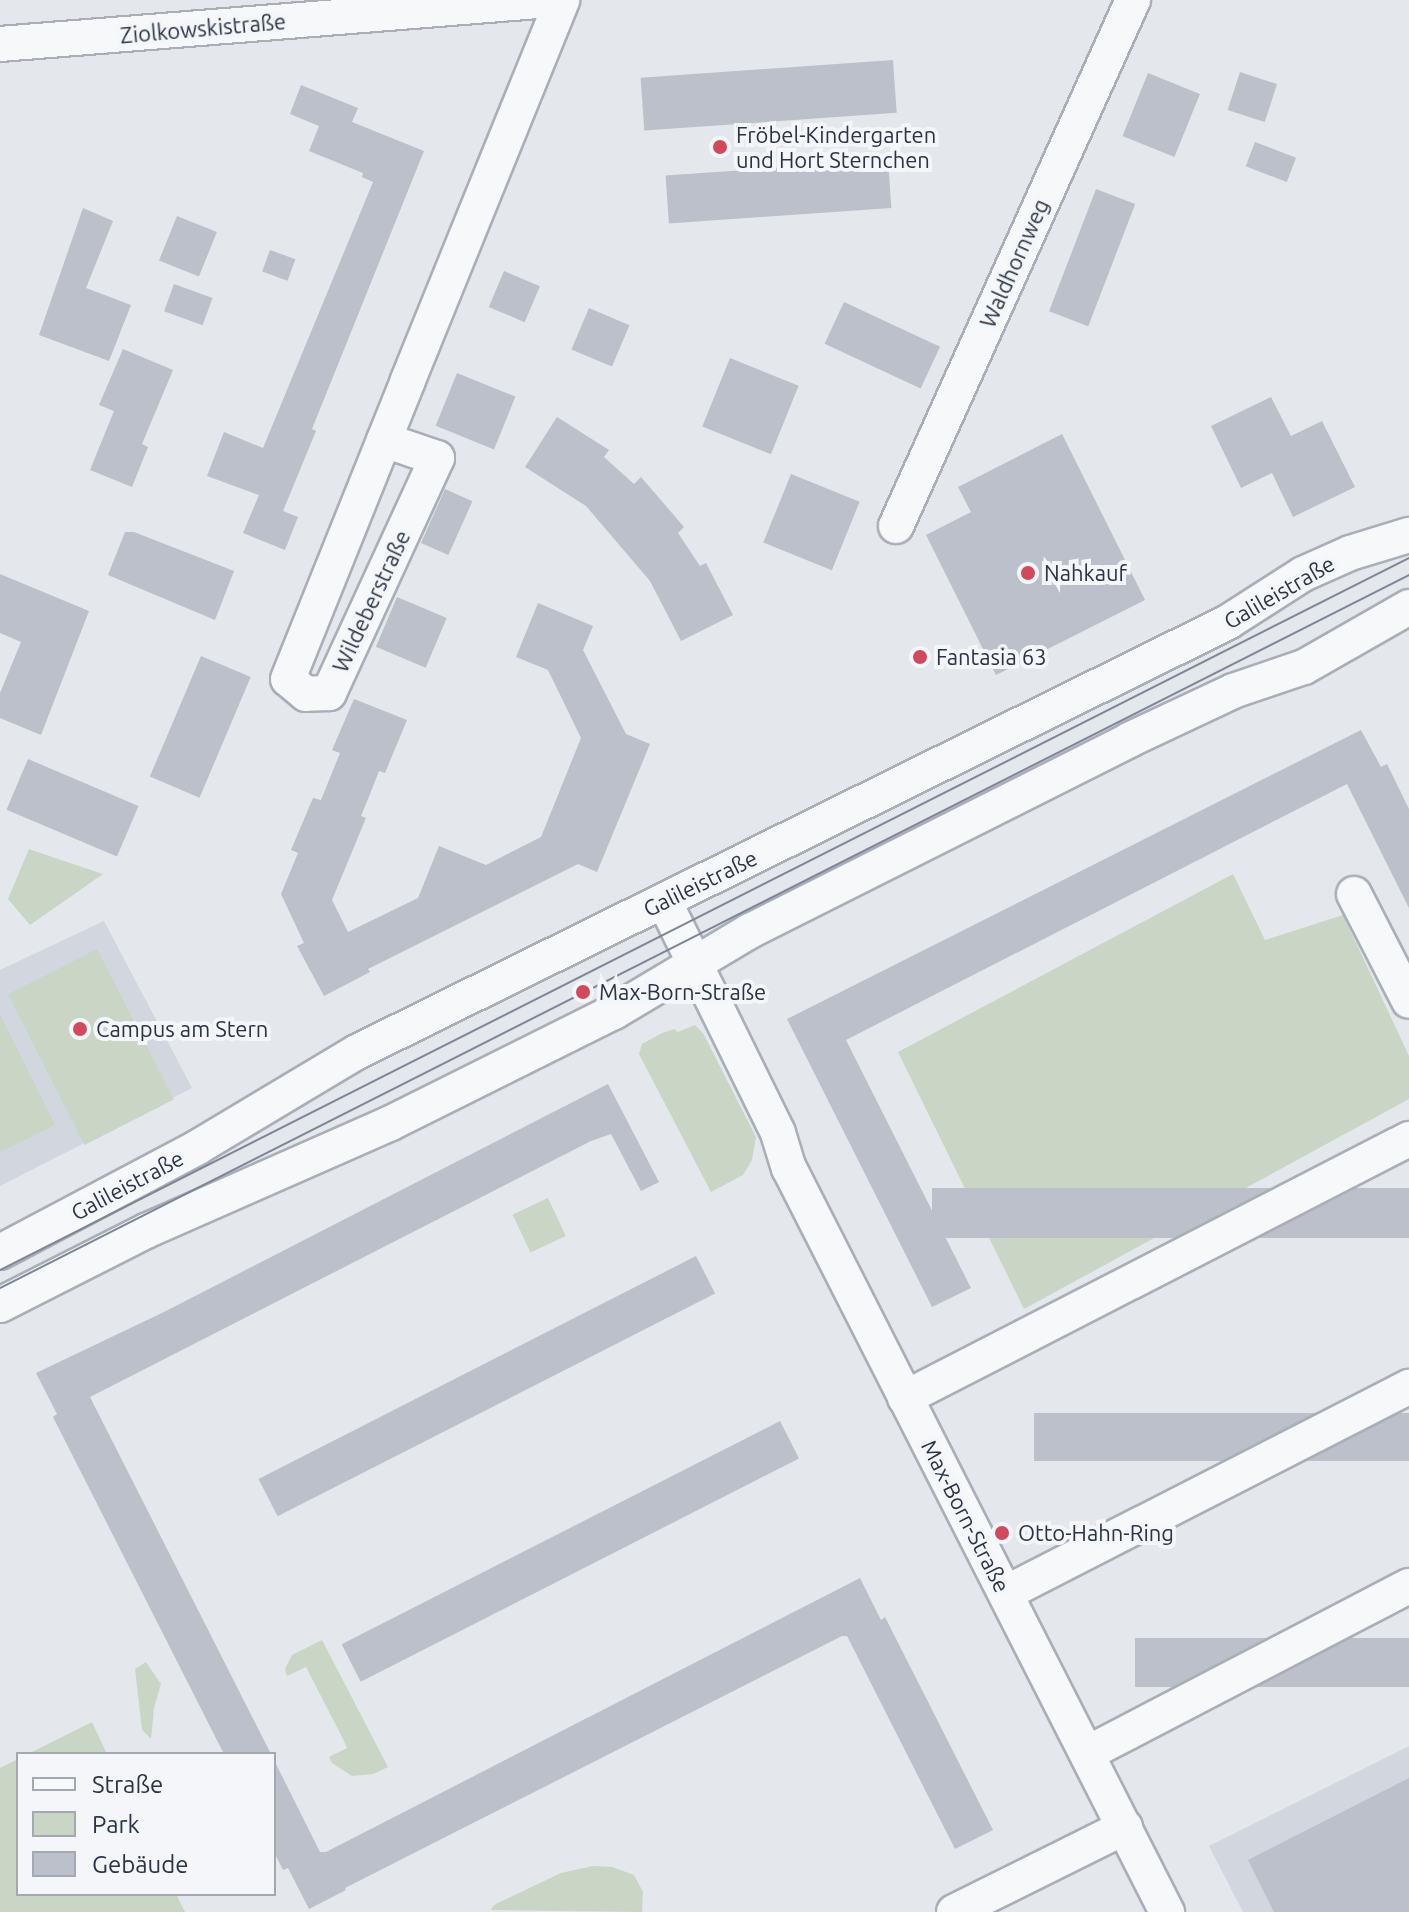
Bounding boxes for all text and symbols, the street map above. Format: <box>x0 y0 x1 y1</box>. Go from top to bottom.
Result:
street label: Ziolkowskistraße <box>119 8 287 48</box>
place label: Fröbel-Kindergarten und Hort Sternchen <box>736 121 936 172</box>
marker: Fröbel-Kindergarten und Hort Sternchen <box>711 138 729 156</box>
street label: Waldhornweg <box>974 195 1054 331</box>
street label: Wildeberstraße <box>327 526 415 676</box>
street label: Galileistraße <box>1219 550 1339 634</box>
place label: Nahkauf <box>1044 560 1127 586</box>
marker: Nahkauf <box>1019 564 1037 582</box>
place label: Fantasia 63 <box>936 644 1047 670</box>
marker: Fantasia 63 <box>911 648 929 666</box>
street label: Galileistraße <box>639 844 761 922</box>
place label: Max-Born-Straße <box>599 979 766 1005</box>
marker: Max-Born-Straße <box>574 983 592 1001</box>
place label: Campus am Stern <box>96 1016 268 1042</box>
marker: Campus am Stern <box>71 1020 89 1038</box>
street label: Galileistraße <box>66 1144 188 1226</box>
street label: Max-Born-Straße <box>916 1436 1016 1596</box>
place label: Otto-Hahn-Ring <box>1018 1520 1174 1546</box>
marker: Otto-Hahn-Ring <box>993 1524 1011 1542</box>
legend <box>16 1752 276 1896</box>
text: Straße <box>92 1771 163 1798</box>
text: Park <box>92 1811 140 1838</box>
text: Gebäude <box>92 1851 189 1878</box>

